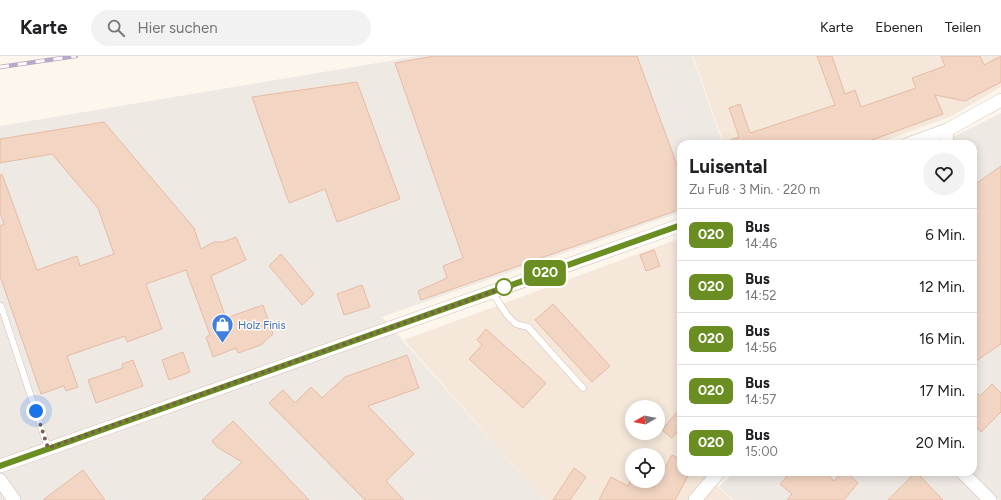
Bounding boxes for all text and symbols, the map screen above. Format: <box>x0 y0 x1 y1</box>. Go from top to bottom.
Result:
search box <box>91 10 371 46</box>
text: Karte <box>20 16 67 39</box>
icon: search <box>105 17 127 39</box>
text: Hier suchen <box>137 19 218 37</box>
text: Karte <box>820 19 853 36</box>
text: Ebenen <box>875 19 923 36</box>
text: Teilen <box>945 19 981 36</box>
button: heart <box>923 153 965 195</box>
text: Luisental <box>689 155 767 178</box>
text: Zu Fuß · 3 Min. · 220 m <box>689 182 820 197</box>
text: Bus <box>745 218 770 236</box>
text: 020 <box>698 226 724 243</box>
text: 6 Min. <box>925 226 965 244</box>
text: 14:46 <box>745 236 777 251</box>
line badge: 020 <box>522 260 568 286</box>
text: 020 <box>532 264 558 281</box>
text: Bus <box>745 270 770 288</box>
unlabelled marker <box>495 278 513 296</box>
text: 020 <box>698 278 724 295</box>
text: 12 Min. <box>919 278 965 296</box>
text: 14:52 <box>745 288 776 303</box>
shop icon: Holz Finis <box>209 312 235 345</box>
place label: Holz Finis <box>238 319 286 332</box>
text: Bus <box>745 322 770 340</box>
text: 020 <box>698 330 724 347</box>
text: 16 Min. <box>919 330 965 348</box>
text: 14:56 <box>745 340 777 355</box>
text: Bus <box>745 374 770 392</box>
text: 020 <box>698 382 724 399</box>
text: 17 Min. <box>919 382 965 400</box>
text: 14:57 <box>745 392 776 407</box>
north arrow <box>625 400 665 440</box>
map controls <box>625 400 665 488</box>
your location <box>26 401 46 421</box>
text: Bus <box>745 426 770 444</box>
text: 020 <box>698 434 724 451</box>
text: 20 Min. <box>916 434 965 452</box>
text: 15:00 <box>745 444 778 459</box>
button: locate <box>625 448 665 488</box>

